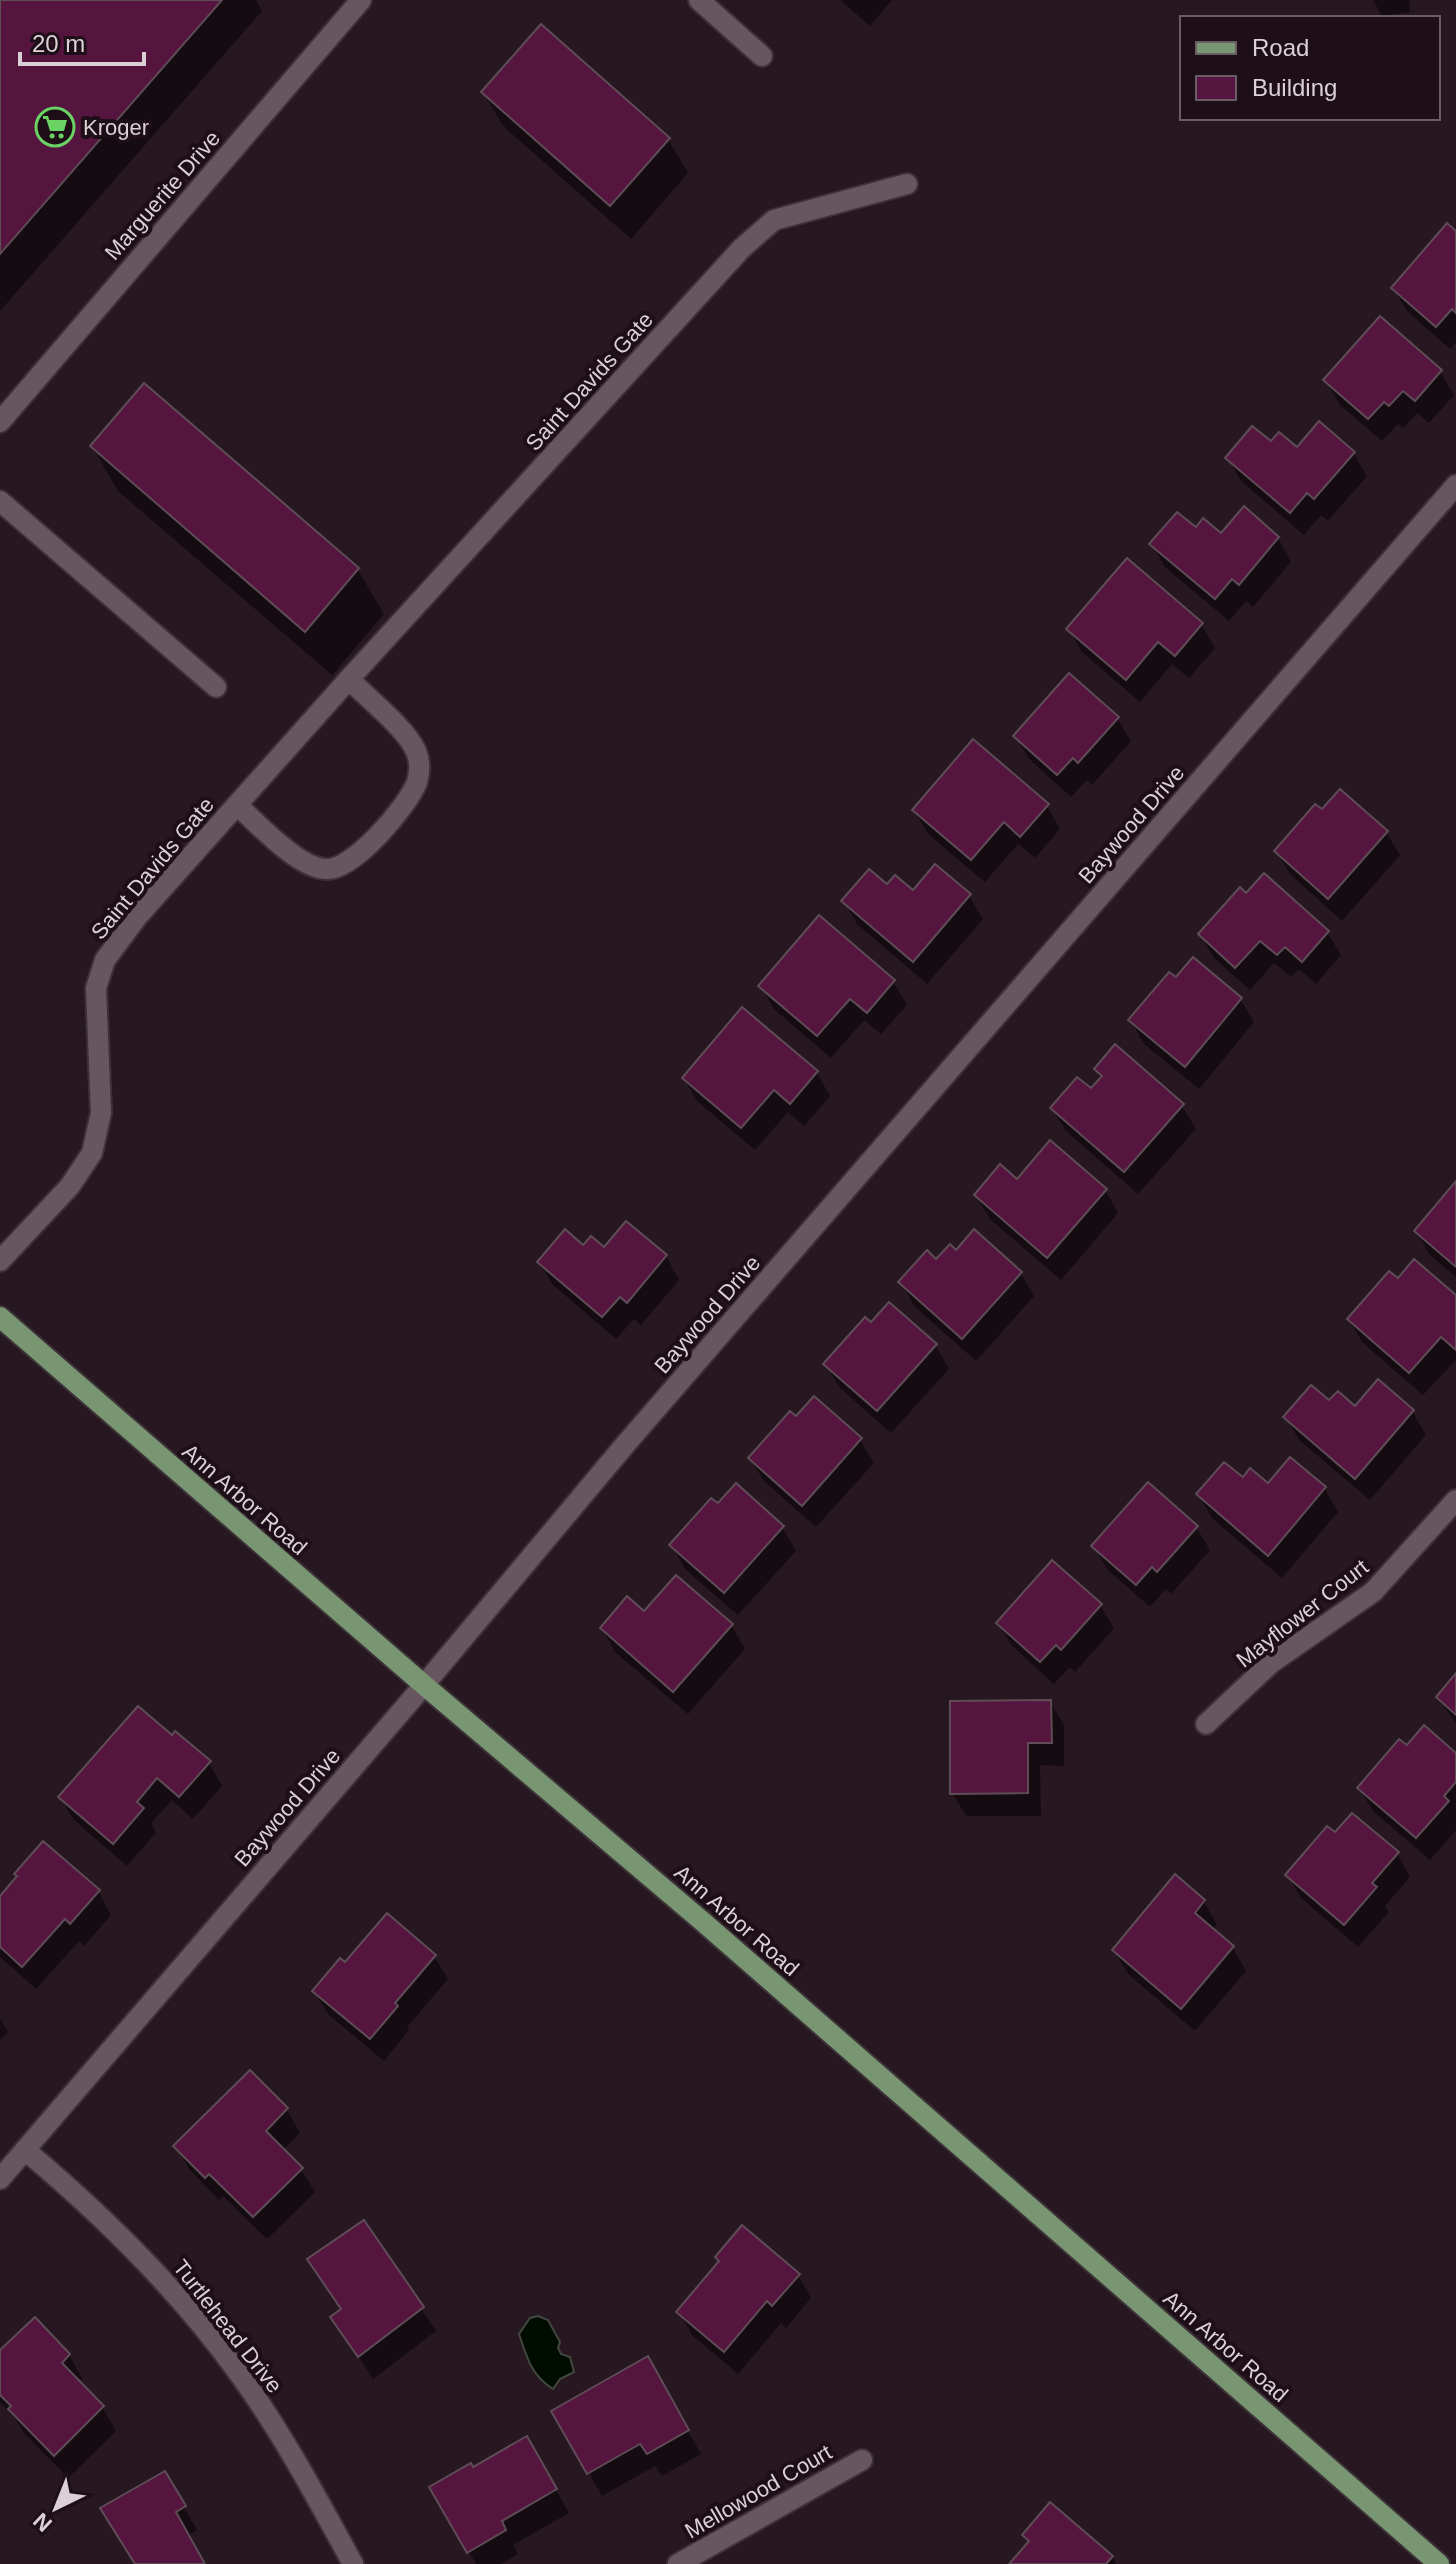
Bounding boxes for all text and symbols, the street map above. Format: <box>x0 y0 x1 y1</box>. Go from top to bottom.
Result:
scale bar <box>20 16 144 66</box>
legend <box>1180 16 1440 120</box>
text: 20 m <box>32 30 85 57</box>
text: Road <box>1252 34 1309 61</box>
text: Building <box>1252 74 1337 101</box>
supermarket icon: Kroger <box>34 106 76 148</box>
place label: Kroger <box>83 115 149 140</box>
street label: Marguerite Drive <box>100 126 225 265</box>
street label: Saint Davids Gate <box>521 307 658 456</box>
street label: Baywood Drive <box>1073 760 1189 888</box>
street label: Saint Davids Gate <box>86 792 219 944</box>
street label: Baywood Drive <box>649 1250 765 1378</box>
street label: Ann Arbor Road <box>177 1439 312 1560</box>
street label: Mayflower Court <box>1232 1554 1373 1673</box>
street label: Baywood Drive <box>229 1743 345 1871</box>
street label: Ann Arbor Road <box>669 1860 804 1981</box>
street label: Turtlehead Drive <box>168 2255 287 2398</box>
street label: Ann Arbor Road <box>1158 2286 1293 2407</box>
street label: Mellowood Court <box>681 2439 836 2544</box>
north arrow <box>16 2468 96 2548</box>
text: N <box>28 2508 57 2537</box>

